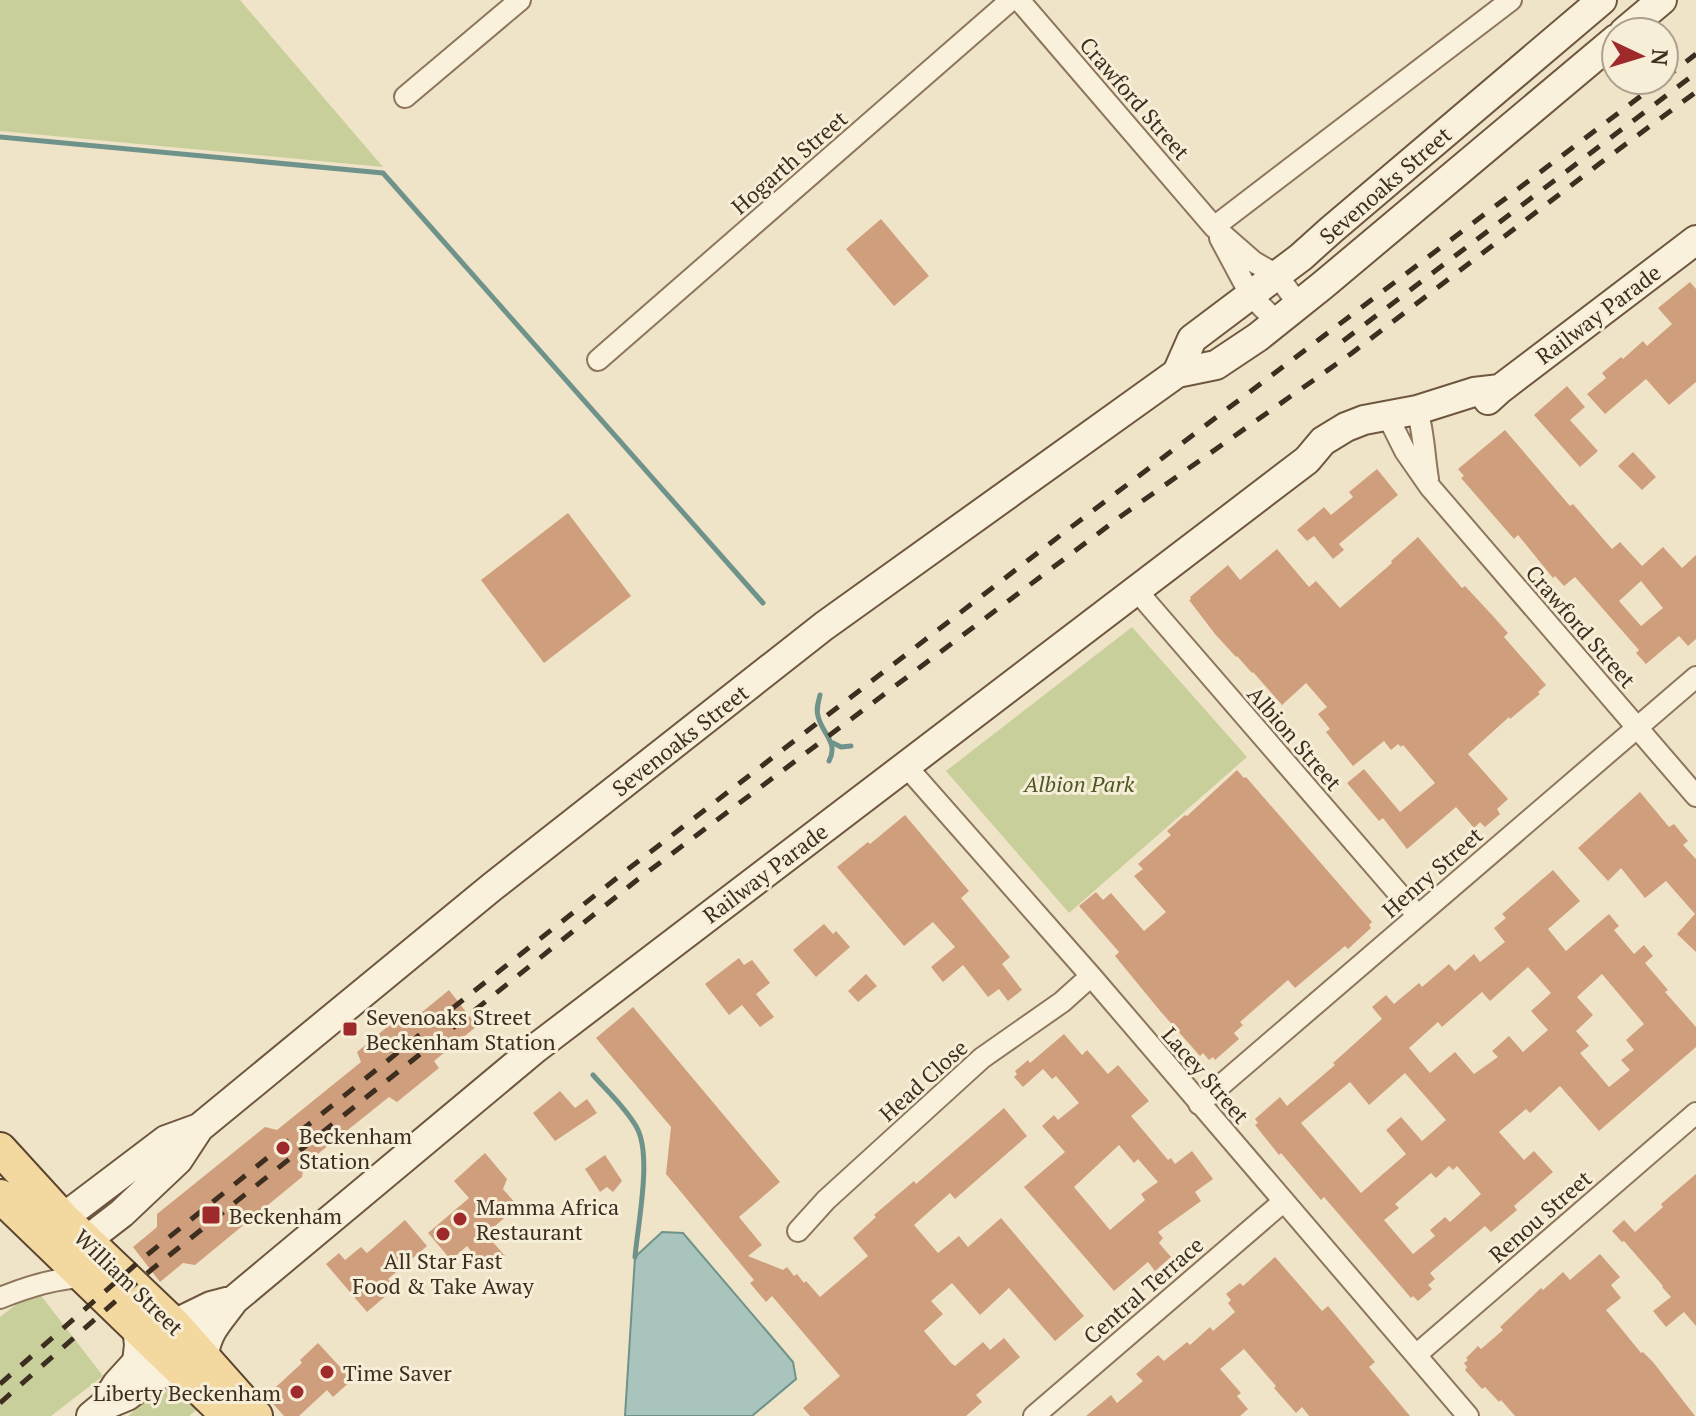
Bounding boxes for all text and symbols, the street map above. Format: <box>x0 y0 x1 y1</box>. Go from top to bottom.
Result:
north arrow <box>1600 16 1680 96</box>
street label: Crawford Street <box>1074 30 1196 166</box>
text: N <box>1645 48 1675 67</box>
street label: Hogarth Street <box>725 104 853 220</box>
street label: Sevenoaks Street <box>1313 120 1457 250</box>
street label: Railway Parade <box>1530 258 1666 370</box>
street label: Crawford Street <box>1520 558 1642 694</box>
street label: Sevenoaks Street <box>606 678 754 802</box>
street label: Albion Street <box>1242 680 1348 796</box>
park label: Albion Park <box>1022 769 1135 798</box>
street label: Railway Parade <box>697 817 833 929</box>
street label: Henry Street <box>1376 820 1488 924</box>
place label: Sevenoaks Street Beckenham Station <box>366 1002 556 1056</box>
marker: Sevenoaks Street Beckenham Station <box>341 1020 359 1038</box>
street label: Lacey Street <box>1156 1021 1256 1129</box>
street label: Head Close <box>873 1033 973 1127</box>
place label: Beckenham Station <box>299 1121 412 1175</box>
marker: Beckenham Station <box>274 1139 292 1157</box>
street label: Renou Street <box>1483 1164 1597 1268</box>
place label: Mamma Africa Restaurant <box>476 1192 619 1246</box>
place label: Beckenham <box>229 1201 342 1230</box>
marker: Beckenham <box>200 1204 222 1226</box>
marker: Mamma Africa Restaurant <box>451 1210 469 1228</box>
street label: William Street <box>68 1223 190 1341</box>
marker: All Star Fast Food & Take Away <box>434 1225 452 1243</box>
street label: Central Terrace <box>1077 1230 1209 1350</box>
place label: All Star Fast Food & Take Away <box>352 1246 535 1300</box>
place label: Time Saver <box>343 1358 452 1387</box>
marker: Time Saver <box>318 1363 336 1381</box>
place label: Liberty Beckenham <box>93 1378 281 1407</box>
marker: Liberty Beckenham <box>288 1383 306 1401</box>

